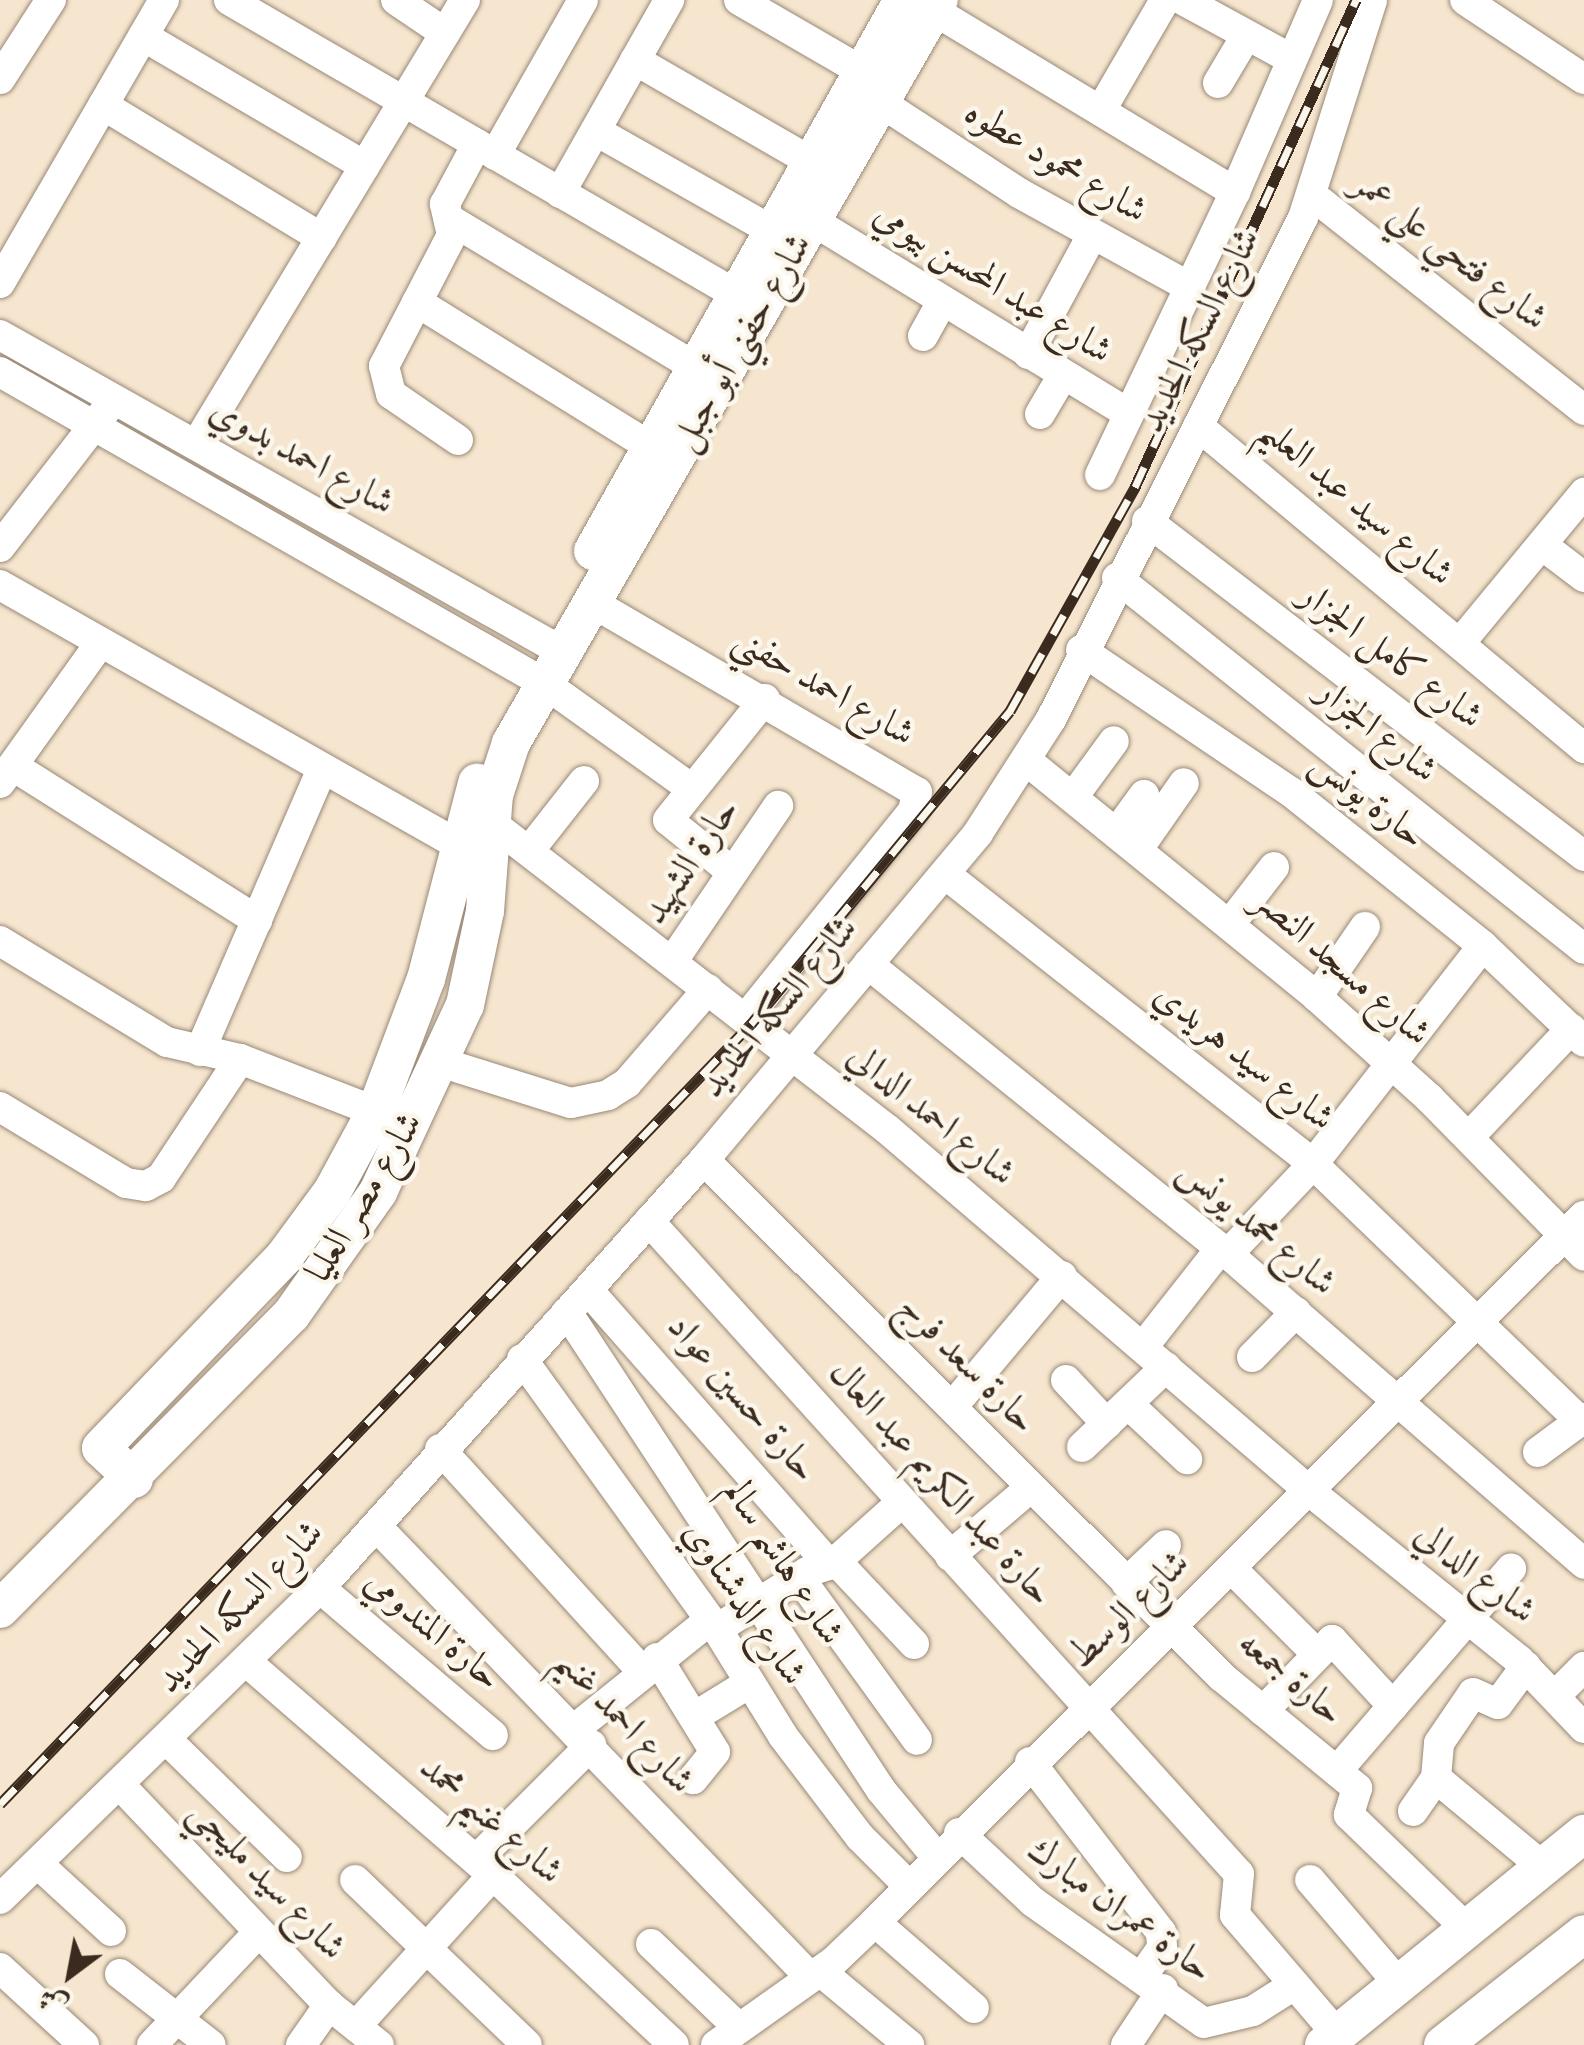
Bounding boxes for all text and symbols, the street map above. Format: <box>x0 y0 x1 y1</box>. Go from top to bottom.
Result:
street label: شارع محمود عطوه <box>955 91 1155 235</box>
street label: شارع فتحي علي عمر <box>1343 162 1555 342</box>
street label: شارع عبد المحسن بيومي <box>864 192 1120 376</box>
street label: شارع السكه الحديد <box>1130 221 1272 441</box>
street label: شارع حفني أبو جبل <box>662 226 824 460</box>
street label: شارع احمد بدوي <box>201 389 401 527</box>
street label: شارع سيد عبد العليم <box>1248 408 1462 598</box>
street label: شارع كامل الجزار <box>1289 573 1491 741</box>
street label: شارع احمد حفني <box>724 618 922 758</box>
street label: شارع الجزار <box>1306 670 1446 794</box>
street label: حارة يونس <box>1300 742 1434 860</box>
street label: حارة الشهيد <box>633 790 751 934</box>
street label: شارع مسجد النصر <box>1243 879 1439 1057</box>
street label: شارع السكه الحديد <box>691 908 869 1108</box>
street label: شارع سيد هريدي <box>1143 973 1343 1143</box>
street label: شارع احمد الدالي <box>837 1034 1023 1198</box>
street label: شارع مصر العليا <box>297 1105 435 1291</box>
street label: شارع محمد يونس <box>1168 1149 1344 1307</box>
street label: حارة سعد فرج <box>887 1286 1045 1444</box>
street label: حارة حسين عواد <box>656 1306 826 1492</box>
street label: حارة عبد الكريم عبد العال <box>818 1352 1062 1616</box>
street label: شارع هاشم سالم <box>712 1471 852 1655</box>
street label: شارع السكه الحديد <box>147 1512 335 1704</box>
street label: شارع الدشناوي <box>671 1513 815 1695</box>
street label: شارع الدالي <box>1404 1513 1544 1635</box>
street label: شارع الوسط <box>1060 1542 1200 1680</box>
street label: حارة المندومي <box>354 1560 510 1702</box>
street label: حارة جمعه <box>1228 1622 1352 1736</box>
street label: شارع احمد غنيم <box>544 1639 702 1805</box>
street label: شارع غنيم محمد <box>409 1746 571 1896</box>
street label: شارع سيد مليجي <box>178 1791 354 1971</box>
street label: حارة عمران مبارك <box>1017 1828 1221 1994</box>
north arrow <box>20 1925 120 2025</box>
text: ش <box>32 1977 76 2025</box>

